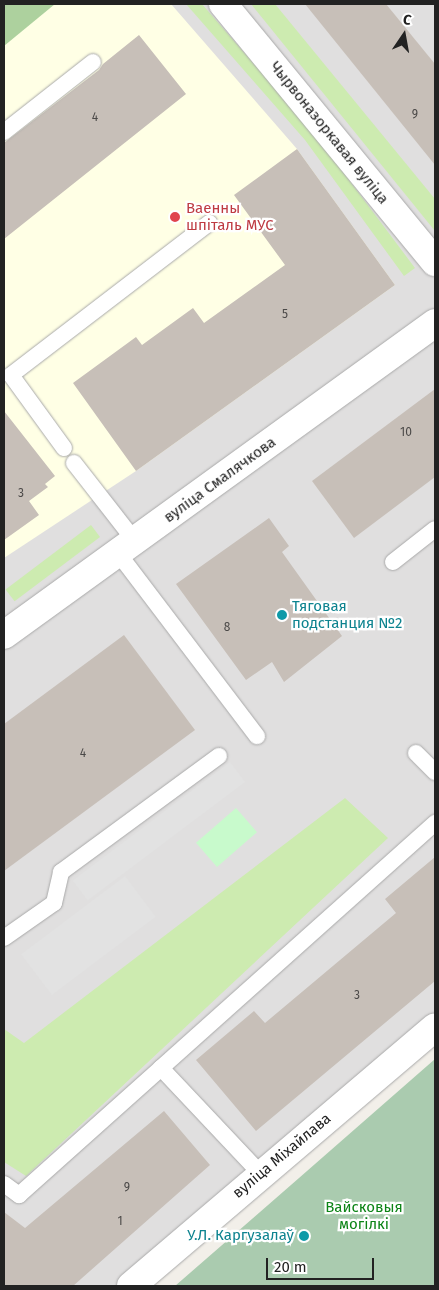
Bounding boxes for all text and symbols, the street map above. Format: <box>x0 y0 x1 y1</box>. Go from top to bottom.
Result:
north arrow <box>379 10 429 60</box>
text: С <box>402 11 413 29</box>
street label: Чырвоназоркавая вуліца <box>266 58 392 208</box>
house number: 9 <box>412 108 418 122</box>
house number: 4 <box>92 111 98 125</box>
place label: Ваенны шпіталь МУС <box>186 199 274 234</box>
marker: Ваенны шпіталь МУС <box>168 210 182 224</box>
house number: 5 <box>282 308 288 322</box>
house number: 10 <box>400 426 412 440</box>
street label: вуліца Смалячкова <box>161 433 279 527</box>
house number: 3 <box>18 487 24 501</box>
place label: Тяговая подстанция №2 <box>292 597 402 632</box>
marker: Тяговая подстанция №2 <box>276 609 288 621</box>
house number: 8 <box>224 621 230 635</box>
house number: 4 <box>80 747 86 761</box>
house number: 3 <box>354 989 360 1003</box>
street label: вуліца Міхайлава <box>229 1110 335 1202</box>
house number: 9 <box>124 1181 130 1195</box>
park label: Вайсковыя могілкі <box>325 1198 403 1233</box>
house number: 1 <box>117 1215 123 1229</box>
place label: У.Л. Каргузалаў <box>187 1227 294 1245</box>
marker: У.Л. Каргузалаў <box>298 1230 310 1242</box>
scale bar <box>269 1248 376 1280</box>
text: 20 m <box>274 1258 307 1276</box>

